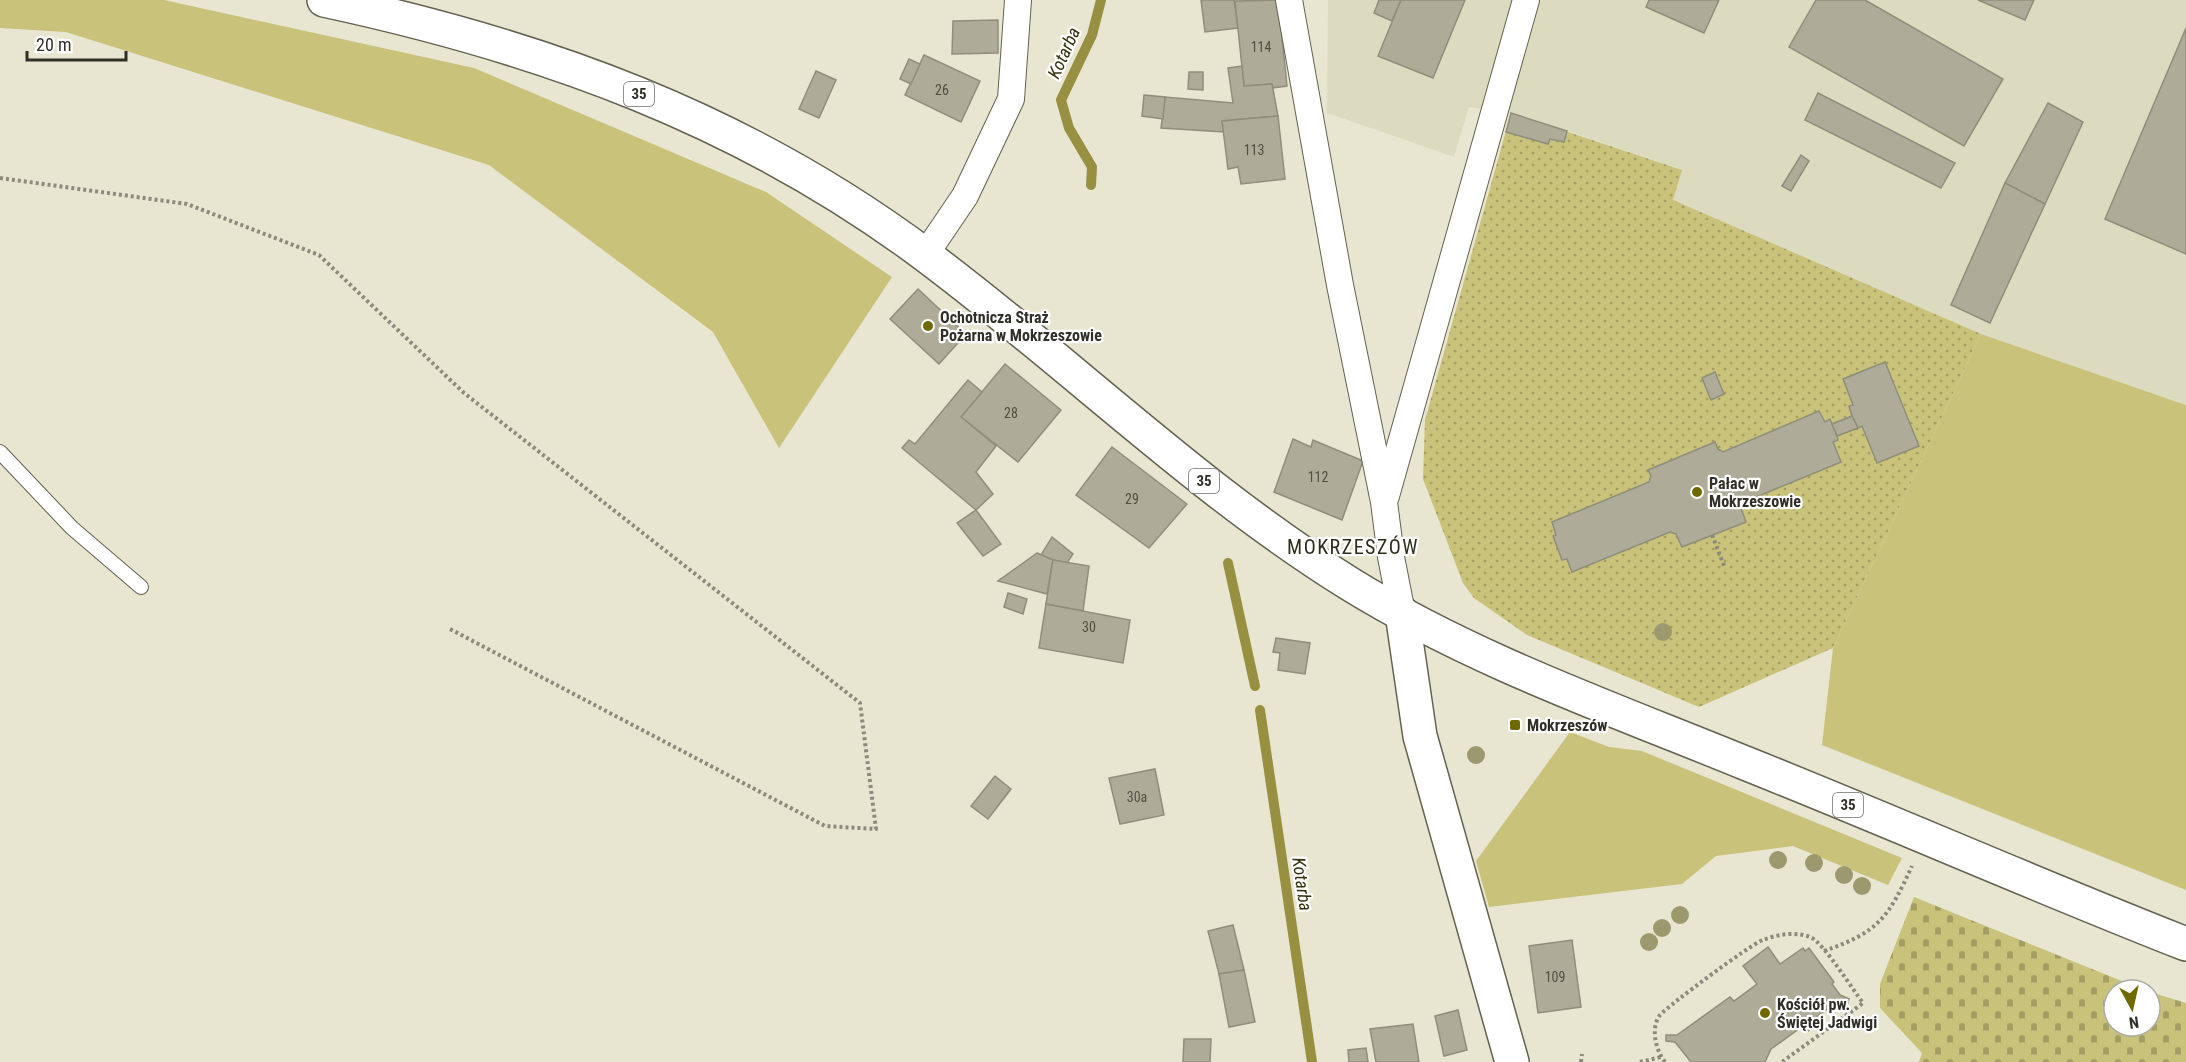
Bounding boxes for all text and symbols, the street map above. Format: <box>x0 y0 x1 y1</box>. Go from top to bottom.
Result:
scale bar <box>27 24 126 62</box>
water label: Kotarba <box>1043 24 1084 82</box>
text: 20 m <box>36 34 71 55</box>
house number: 114 <box>1251 39 1271 55</box>
road number: 35 <box>624 82 654 106</box>
house number: 26 <box>935 82 949 98</box>
house number: 113 <box>1244 142 1264 158</box>
place label: Ochotnicza Straż Pożarna w Mokrzeszowie <box>940 308 1102 345</box>
marker: Ochotnicza Straż Pożarna w Mokrzeszowie <box>921 319 935 333</box>
house number: 28 <box>1004 405 1018 421</box>
road number: 35 <box>1189 469 1219 493</box>
house number: 112 <box>1308 469 1328 485</box>
place label: Pałac w Mokrzeszowie <box>1709 474 1801 511</box>
marker: Pałac w Mokrzeszowie <box>1690 485 1704 499</box>
house number: 29 <box>1125 491 1139 507</box>
district label: MOKRZESZÓW <box>1287 535 1419 559</box>
house number: 30 <box>1082 619 1096 635</box>
place label: Mokrzeszów <box>1527 716 1607 735</box>
marker: Mokrzeszów <box>1508 718 1522 732</box>
house number: 30a <box>1127 789 1147 805</box>
road number: 35 <box>1833 793 1863 817</box>
water label: Kotarba <box>1288 856 1317 912</box>
house number: 109 <box>1545 969 1565 985</box>
north arrow <box>2102 978 2162 1038</box>
place label: Kościół pw. Świętej Jadwigi <box>1777 995 1877 1032</box>
marker: Kościół pw. Świętej Jadwigi <box>1758 1006 1772 1020</box>
text: N <box>2128 1012 2140 1032</box>

